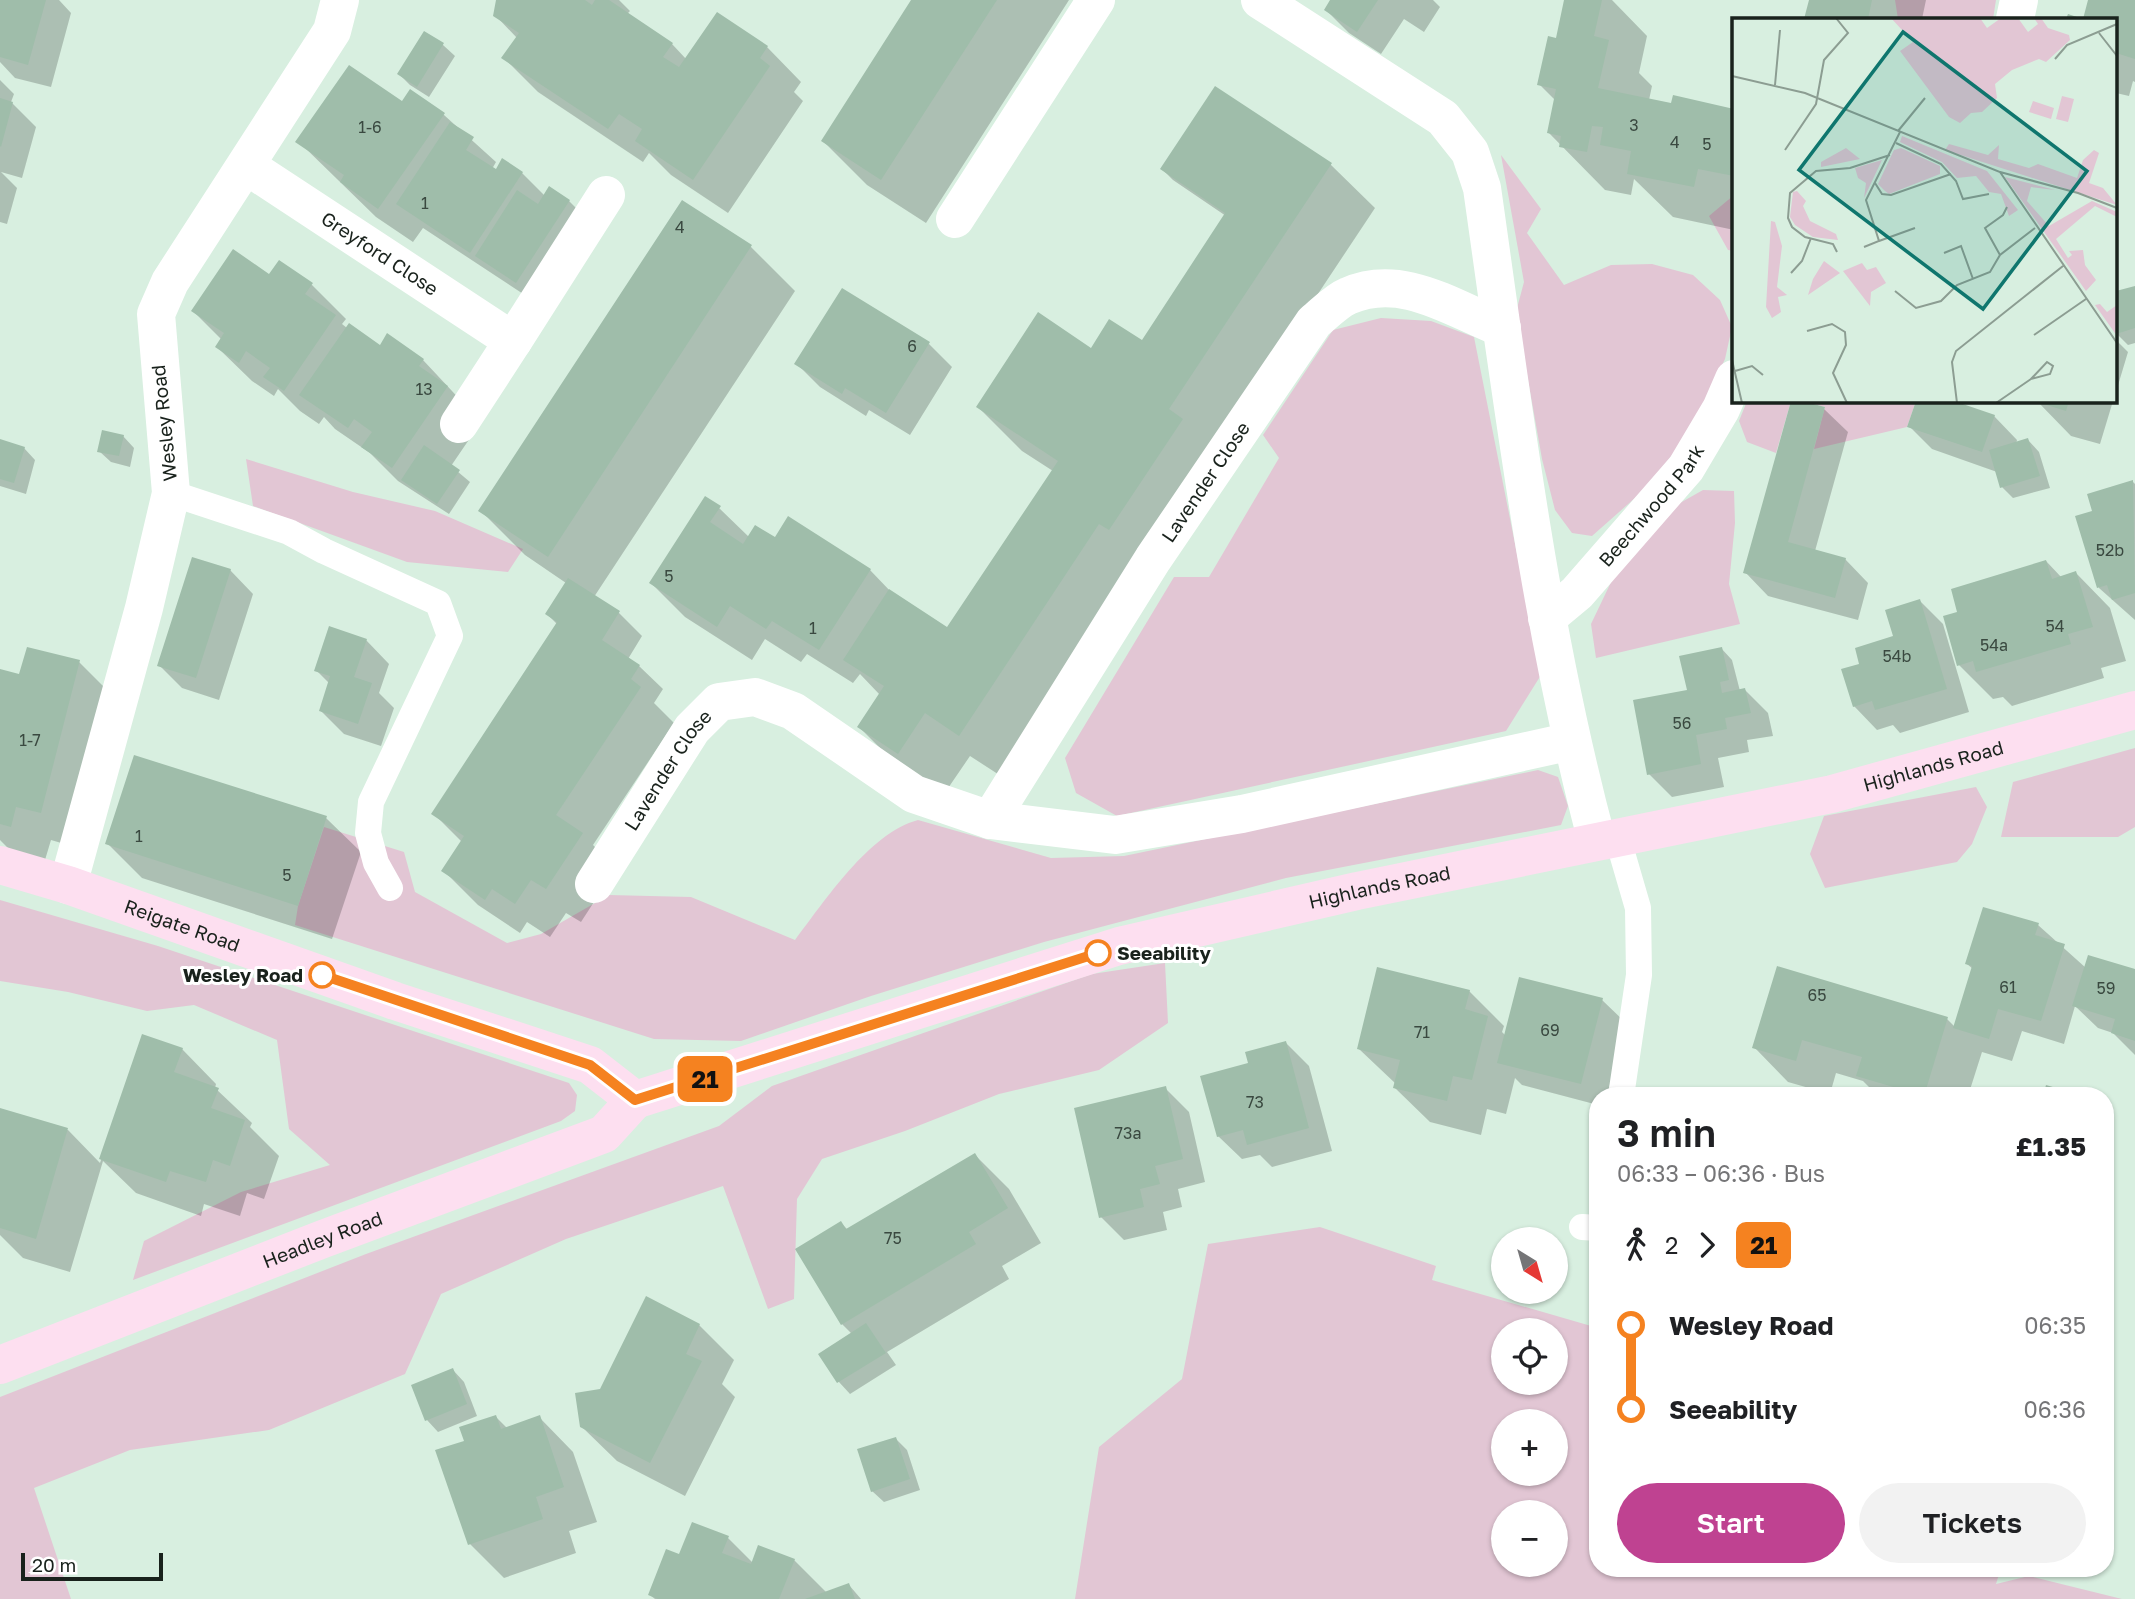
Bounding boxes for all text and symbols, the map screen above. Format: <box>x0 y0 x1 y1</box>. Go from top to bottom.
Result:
inset map <box>1732 18 2118 402</box>
house number: 3 <box>1629 115 1639 135</box>
house number: 1-6 <box>358 117 382 137</box>
house number: 4 <box>1670 132 1680 152</box>
house number: 5 <box>1702 134 1712 154</box>
house number: 1 <box>421 193 429 213</box>
street label: Greyford Close <box>317 206 443 300</box>
house number: 4 <box>675 217 685 237</box>
house number: 6 <box>907 336 917 356</box>
street label: Wesley Road <box>146 364 181 482</box>
house number: 13 <box>415 379 433 399</box>
street label: Lavender Close <box>1156 417 1254 546</box>
street label: Beechwood Park <box>1593 440 1708 571</box>
house number: 52b <box>2096 540 2124 560</box>
house number: 5 <box>664 566 674 586</box>
house number: 54 <box>2045 616 2065 636</box>
house number: 1 <box>809 618 817 638</box>
house number: 54a <box>1980 635 2008 655</box>
house number: 54b <box>1883 646 1912 666</box>
street label: Lavender Close <box>619 704 716 834</box>
house number: 56 <box>1673 713 1691 733</box>
house number: 1-7 <box>19 730 41 750</box>
street label: Highlands Road <box>1860 735 2006 796</box>
house number: 1 <box>135 826 143 846</box>
street label: Highlands Road <box>1306 860 1452 913</box>
house number: 5 <box>282 865 292 885</box>
street label: Reigate Road <box>121 894 243 956</box>
marker: Seeability <box>1085 940 1111 966</box>
place label: Seeability <box>1117 941 1211 964</box>
marker: Wesley Road <box>309 962 335 988</box>
place label: Wesley Road <box>183 963 303 986</box>
house number: 61 <box>1999 977 2017 997</box>
house number: 59 <box>2097 978 2115 998</box>
house number: 65 <box>1808 985 1826 1005</box>
house number: 69 <box>1540 1020 1560 1040</box>
house number: 71 <box>1414 1022 1430 1042</box>
line badge: 21 <box>674 1056 736 1102</box>
text: 21 <box>692 1064 719 1093</box>
house number: 73 <box>1246 1092 1264 1112</box>
text: 3 min <box>1617 1110 1716 1155</box>
house number: 73a <box>1115 1123 1141 1143</box>
text: £1.35 <box>2015 1131 2086 1162</box>
text: 06:33 – 06:36 · Bus <box>1617 1159 1825 1187</box>
street label: Headley Road <box>259 1206 385 1272</box>
icon: walk <box>1617 1226 1655 1264</box>
icon: forward <box>1688 1226 1726 1264</box>
north arrow <box>1491 1227 1568 1304</box>
map controls <box>1491 1227 1568 1577</box>
house number: 75 <box>884 1228 902 1248</box>
text: 21 <box>1750 1230 1777 1259</box>
text: 2 <box>1665 1231 1678 1259</box>
text: Wesley Road <box>1669 1310 1833 1341</box>
text: 06:35 <box>2024 1311 2086 1339</box>
button: locate <box>1491 1318 1568 1395</box>
text: Seeability <box>1669 1394 1797 1425</box>
text: 06:36 <box>2024 1395 2086 1423</box>
button: + <box>1491 1409 1568 1486</box>
button: Start <box>1617 1483 1845 1563</box>
button: Tickets <box>1859 1483 2086 1563</box>
button: − <box>1491 1500 1568 1577</box>
scale bar <box>21 1550 163 1582</box>
text: 20 m <box>32 1553 76 1576</box>

